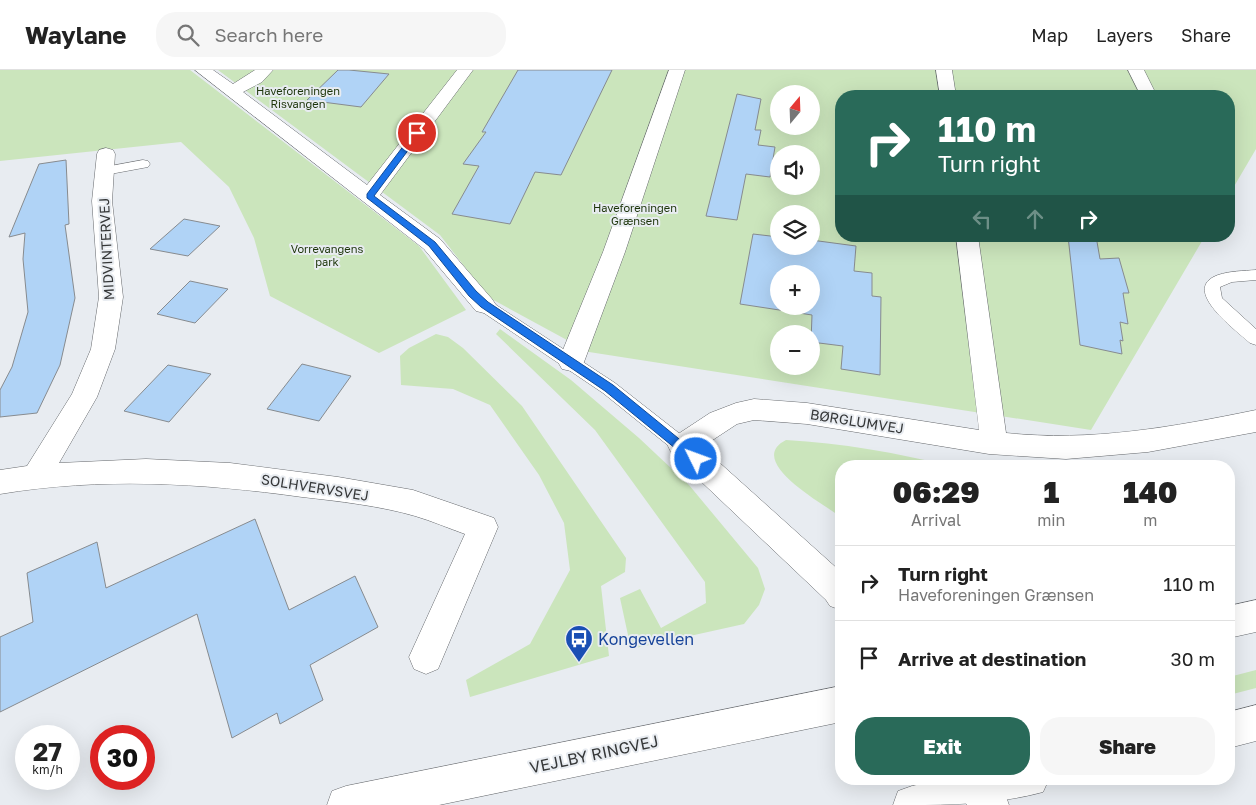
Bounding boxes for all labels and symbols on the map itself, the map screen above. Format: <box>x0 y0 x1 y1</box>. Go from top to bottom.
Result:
park label: Haveforeningen Risvangen <box>256 84 340 110</box>
north arrow <box>770 85 820 135</box>
pin <box>396 112 438 154</box>
street label: MIDVINTERVEJ <box>95 197 117 301</box>
park label: Haveforeningen Grænsen <box>593 201 677 227</box>
park label: Vorrevangens park <box>291 242 363 268</box>
street label: BØRGLUMVEJ <box>809 405 905 437</box>
position arrow <box>669 432 721 484</box>
street label: SOLHVERVSVEJ <box>260 470 370 504</box>
bus stop icon: Kongevellen <box>564 624 594 663</box>
place label: Kongevellen <box>598 629 694 649</box>
speed limit sign: 30 <box>90 725 155 790</box>
street label: VEJLBY RINGVEJ <box>528 731 660 777</box>

